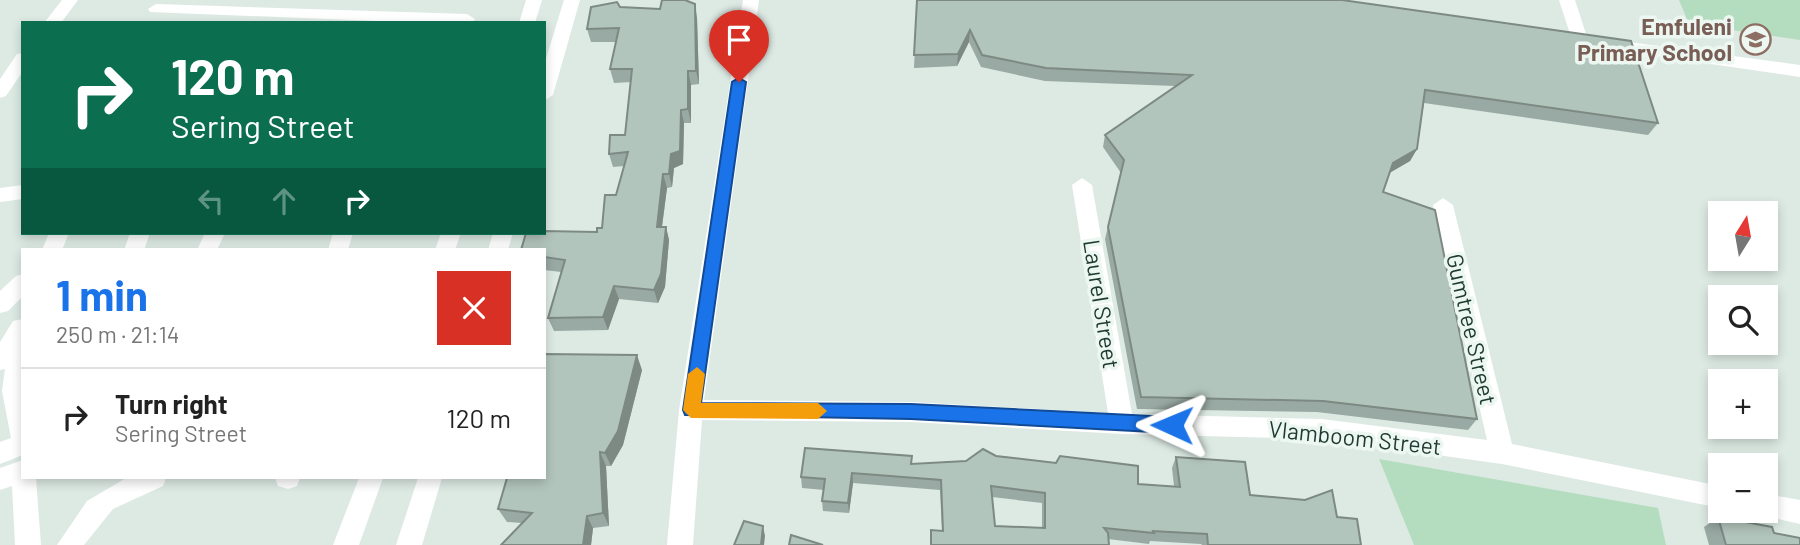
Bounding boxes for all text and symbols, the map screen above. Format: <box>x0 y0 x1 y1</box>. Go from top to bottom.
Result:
pin <box>709 10 769 82</box>
place label: Emfuleni Primary School <box>1577 12 1732 66</box>
icon: arrive <box>720 21 758 59</box>
school or university icon: Emfuleni Primary School <box>1738 22 1772 56</box>
text: 120 m <box>171 46 294 105</box>
icon: right <box>56 49 147 140</box>
text: Sering Street <box>171 106 355 144</box>
icon: left <box>192 182 230 220</box>
icon: ahead <box>265 182 303 220</box>
icon: right <box>338 182 376 220</box>
north arrow <box>1708 201 1778 271</box>
map controls <box>1708 201 1778 523</box>
street label: Laurel Street <box>1078 237 1126 371</box>
street label: Gumtree Street <box>1441 251 1503 407</box>
text: 1 min <box>56 269 148 319</box>
button: close <box>437 271 511 345</box>
button: search <box>1708 285 1778 355</box>
text: 250 m · 21:14 <box>56 320 179 348</box>
button: + <box>1708 369 1778 439</box>
text: Turn right <box>115 388 228 419</box>
position arrow <box>1135 388 1209 462</box>
icon: right <box>56 398 94 436</box>
text: 120 m <box>447 402 511 433</box>
street label: Vlamboom Street <box>1267 414 1443 460</box>
text: Sering Street <box>115 419 247 447</box>
button: − <box>1708 453 1778 523</box>

